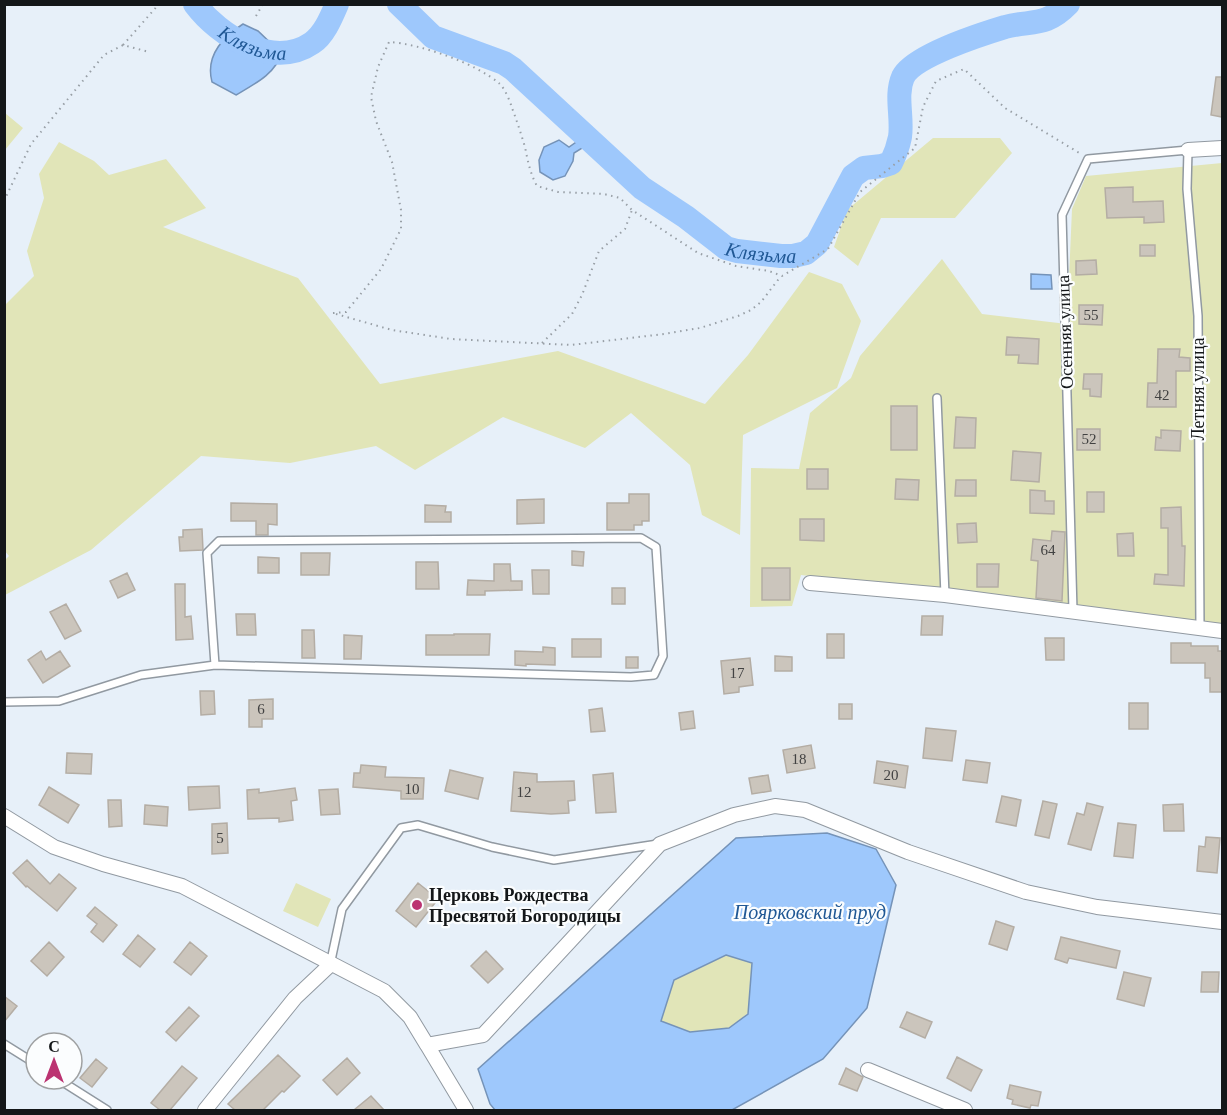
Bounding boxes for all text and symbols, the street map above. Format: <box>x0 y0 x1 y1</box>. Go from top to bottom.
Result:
water label: Клязьма <box>214 20 287 64</box>
water label: Клязьма <box>722 237 796 268</box>
street label: Осенняя улица <box>1053 275 1077 389</box>
house number: 55 <box>1084 307 1099 323</box>
street label: Летняя улица <box>1188 337 1208 441</box>
house number: 42 <box>1155 387 1170 403</box>
house number: 52 <box>1082 431 1097 447</box>
house number: 64 <box>1041 542 1056 558</box>
house number: 17 <box>730 665 745 681</box>
house number: 6 <box>257 701 265 717</box>
house number: 18 <box>792 751 807 767</box>
house number: 20 <box>884 767 899 783</box>
house number: 10 <box>405 781 420 797</box>
house number: 12 <box>517 784 532 800</box>
house number: 5 <box>216 830 224 846</box>
place label: Церковь Рождества Пресвятой Богородицы <box>429 885 621 926</box>
marker: Церковь Рождества Пресвятой Богородицы <box>410 898 424 912</box>
water label: Поярковский пруд <box>733 901 886 924</box>
north arrow <box>24 1031 84 1091</box>
text: С <box>48 1038 60 1055</box>

